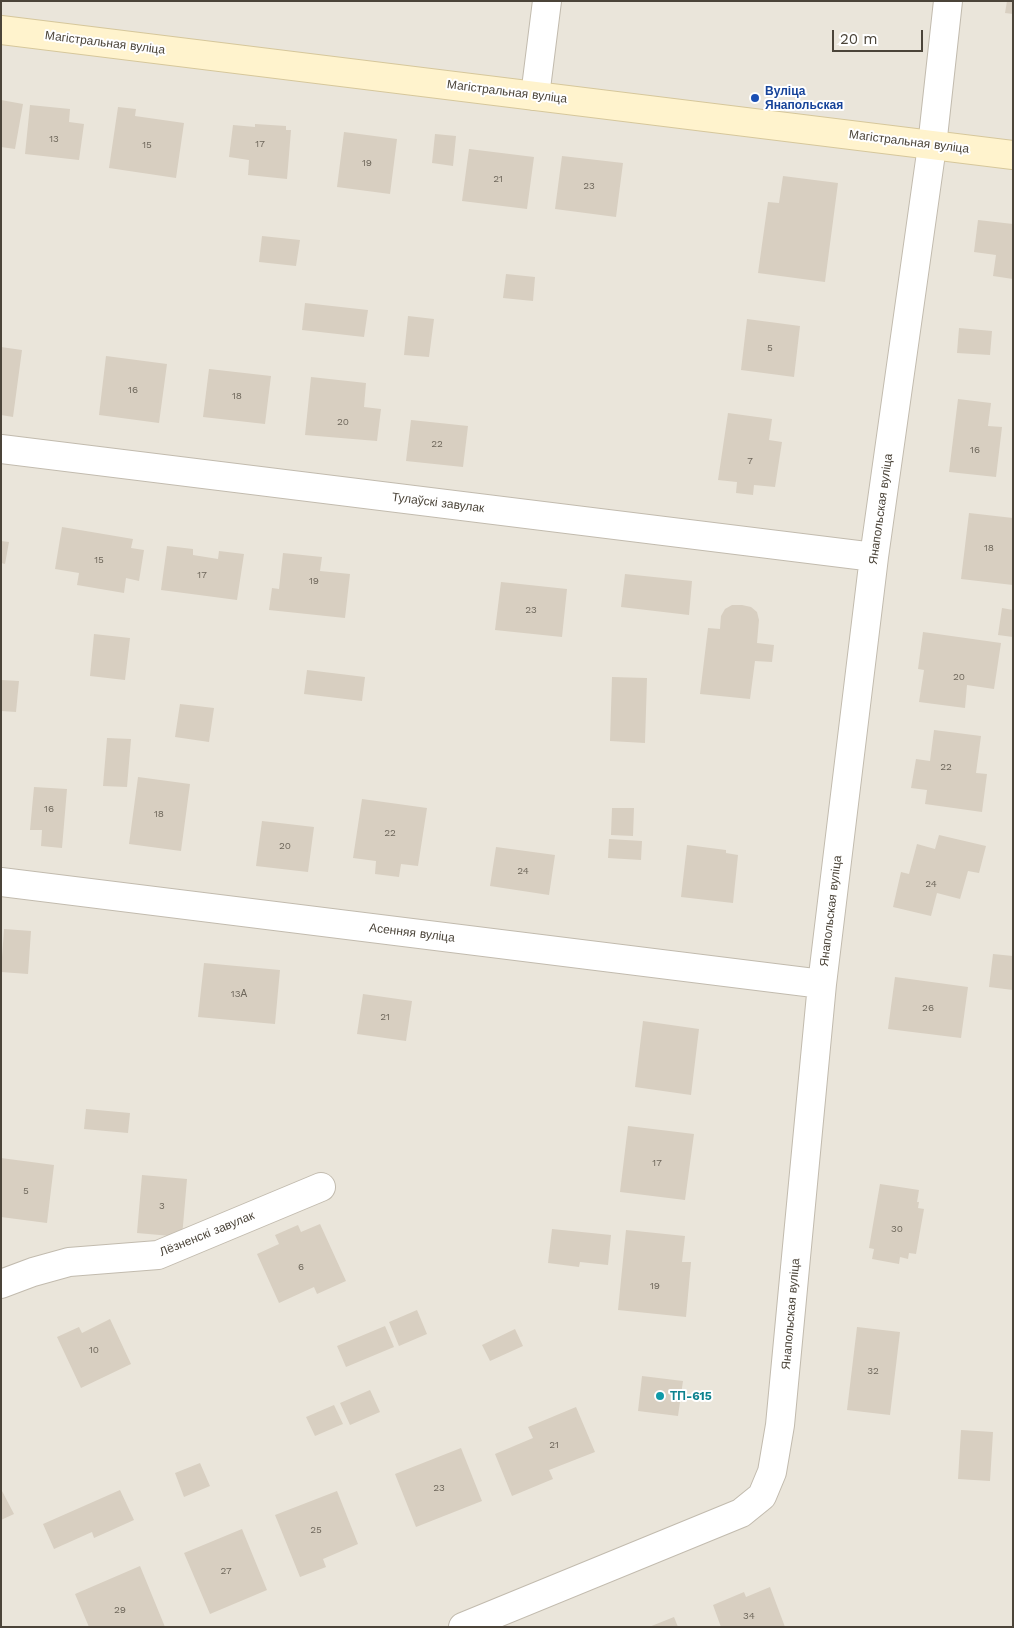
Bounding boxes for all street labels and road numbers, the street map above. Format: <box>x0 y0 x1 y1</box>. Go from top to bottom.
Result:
street label: Магістральная вуліца <box>44 28 166 58</box>
street label: Магістральная вуліца <box>446 77 568 107</box>
street label: Магістральная вуліца <box>848 127 970 157</box>
street label: Янапольская вуліца <box>866 453 896 565</box>
street label: Тулаўскі завулак <box>391 490 485 516</box>
street label: Янапольская вуліца <box>817 855 845 967</box>
street label: Асенняя вуліца <box>368 921 456 945</box>
street label: Лёзненскі завулак <box>158 1208 256 1260</box>
street label: Янапольская вуліца <box>779 1258 803 1370</box>

